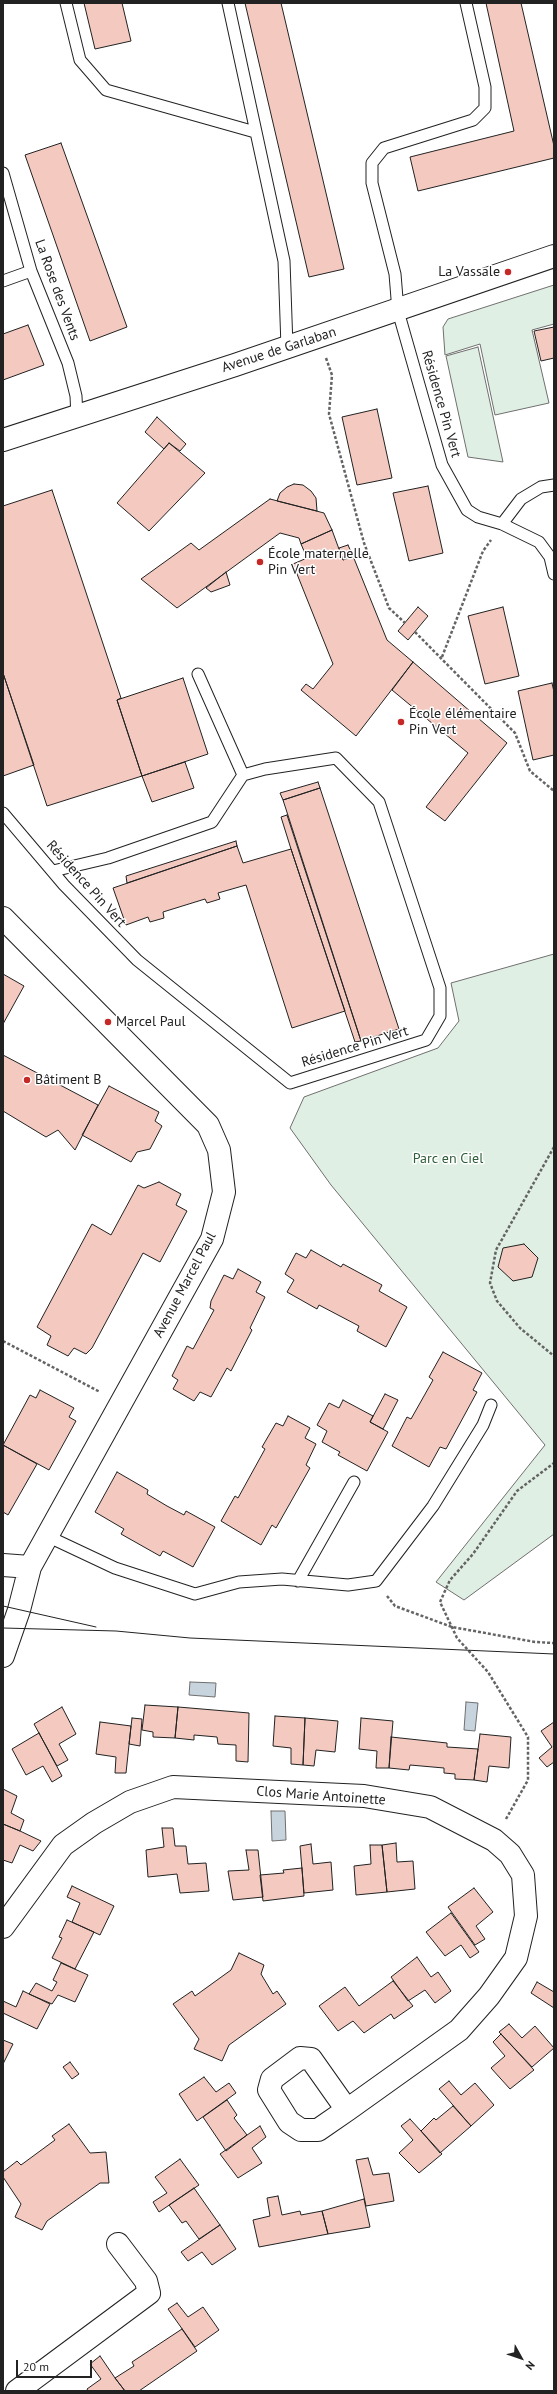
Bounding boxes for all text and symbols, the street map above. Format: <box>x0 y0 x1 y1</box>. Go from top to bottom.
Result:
street label: La Rose des Vents <box>31 237 83 343</box>
place label: La Vassale <box>438 264 500 280</box>
marker: La Vassale <box>503 267 513 277</box>
street label: Avenue de Garlaban <box>220 324 338 376</box>
street label: Résidence Pin Vert <box>418 348 464 460</box>
place label: École maternelle Pin Vert <box>268 546 369 578</box>
marker: École maternelle Pin Vert <box>255 557 265 567</box>
place label: École élémentaire Pin Vert <box>409 706 517 738</box>
marker: École élémentaire Pin Vert <box>396 717 406 727</box>
street label: Résidence Pin Vert <box>43 837 129 931</box>
place label: Marcel Paul <box>116 1014 186 1030</box>
marker: Marcel Paul <box>103 1017 113 1027</box>
street label: Résidence Pin Vert <box>300 1023 410 1071</box>
place label: Bâtiment B <box>35 1072 101 1088</box>
marker: Bâtiment B <box>22 1075 32 1085</box>
park label: Parc en Ciel <box>413 1151 483 1167</box>
street label: Avenue Marcel Paul <box>150 1229 220 1341</box>
street label: Clos Marie Antoinette <box>256 1783 386 1809</box>
north arrow <box>501 2338 541 2378</box>
scale bar <box>18 2352 94 2378</box>
text: N <box>523 2358 538 2373</box>
text: 20 m <box>23 2359 49 2374</box>

